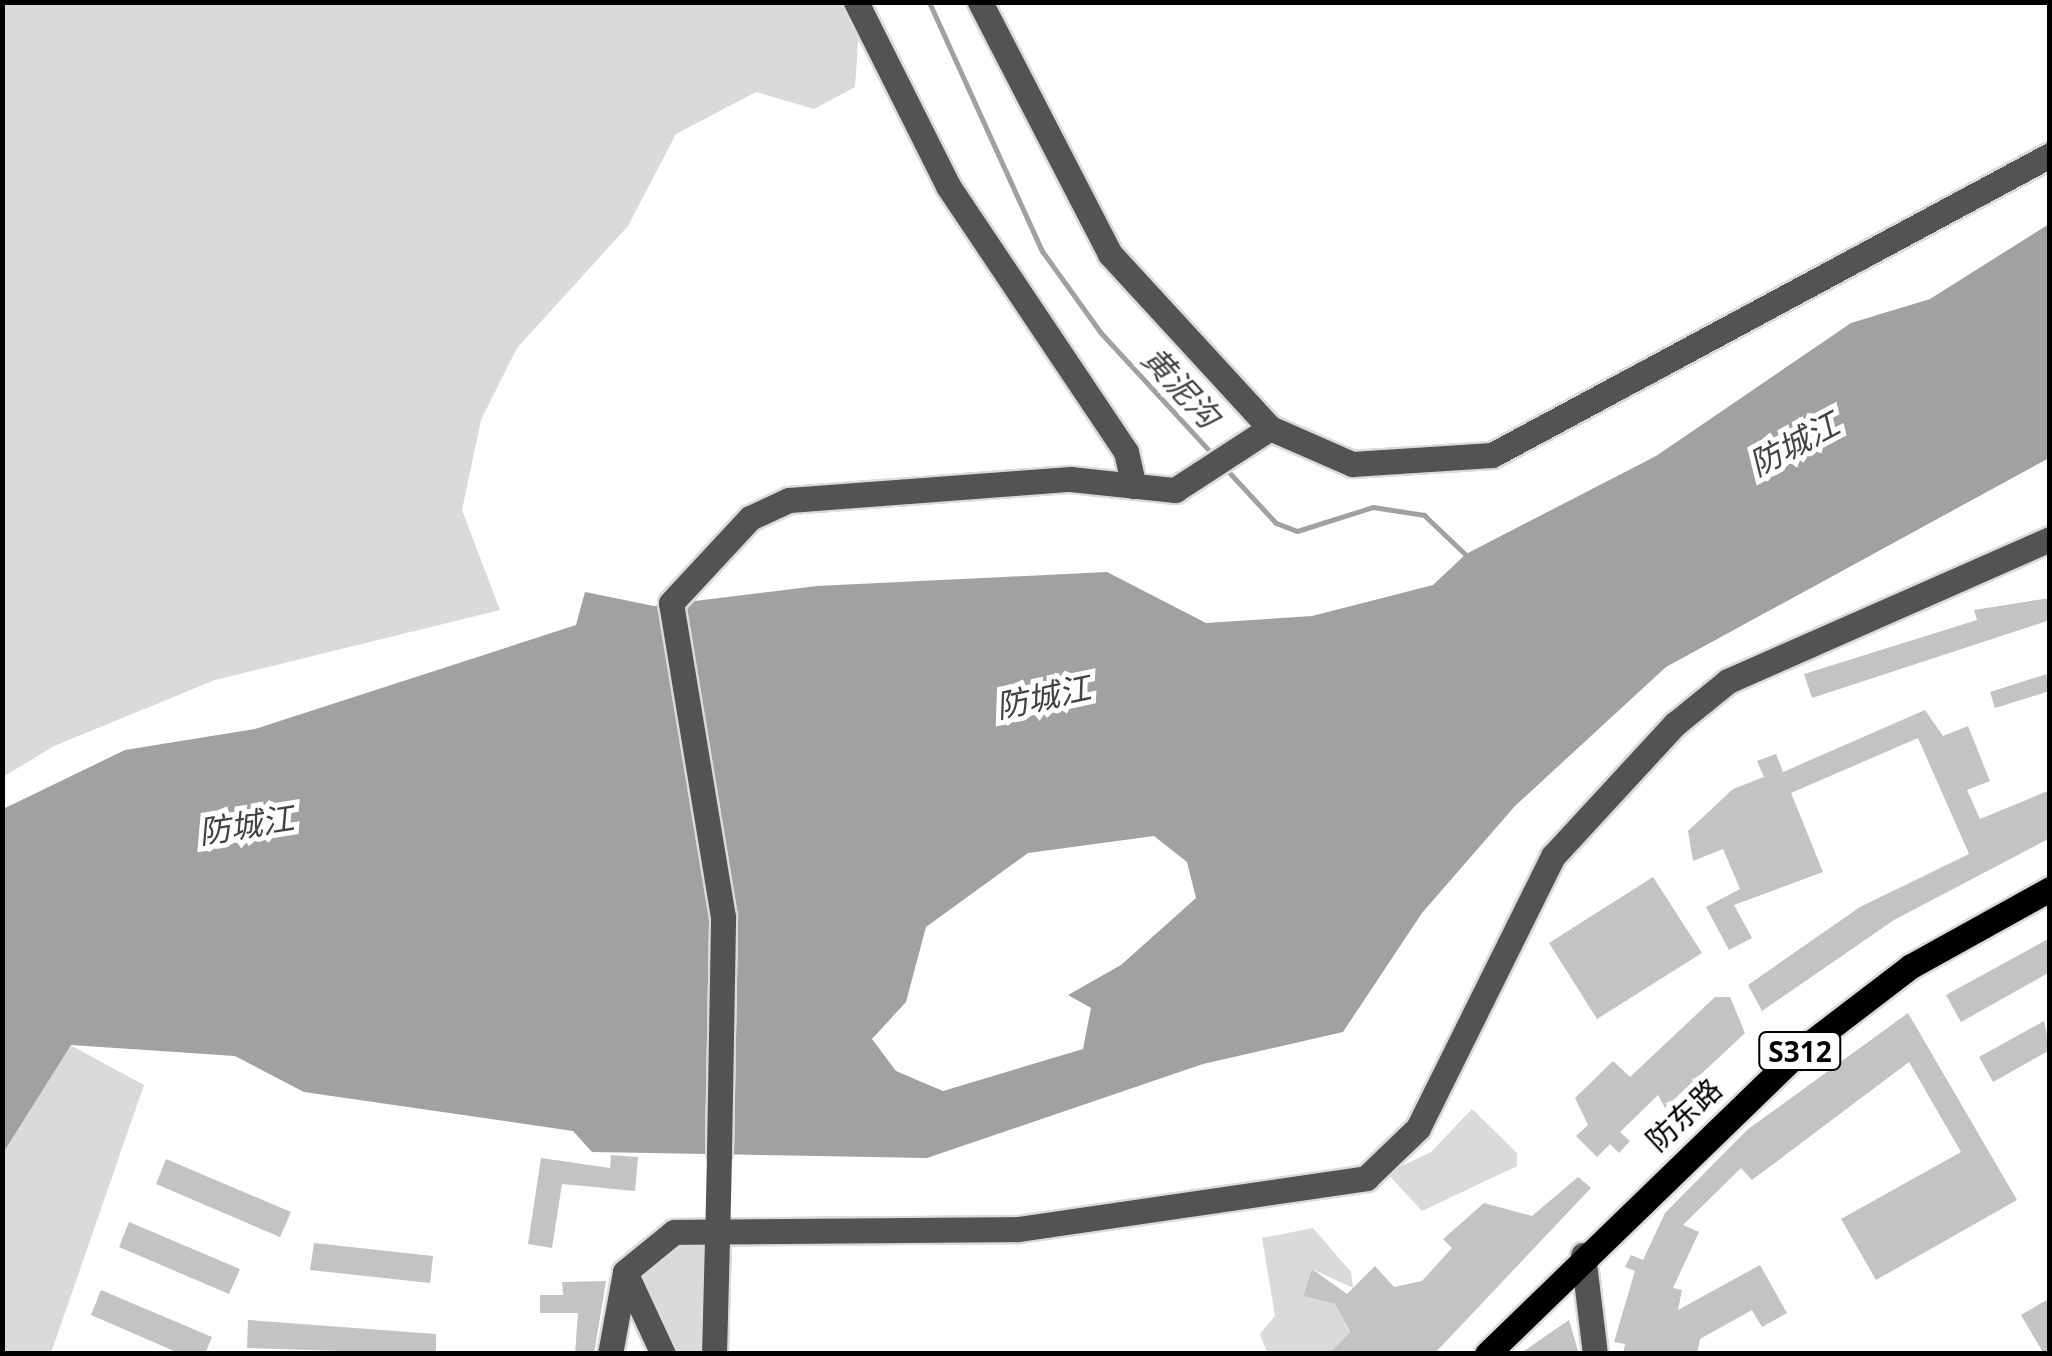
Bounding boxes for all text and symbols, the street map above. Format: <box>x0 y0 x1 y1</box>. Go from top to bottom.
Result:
water label: 黄泥沟 <box>1134 339 1228 435</box>
water label: 防城江 <box>1743 405 1845 483</box>
water label: 防城江 <box>992 668 1094 726</box>
water label: 防城江 <box>196 799 296 851</box>
road number: S312 <box>1758 1028 1842 1074</box>
street label: 防东路 <box>1639 1071 1729 1159</box>

